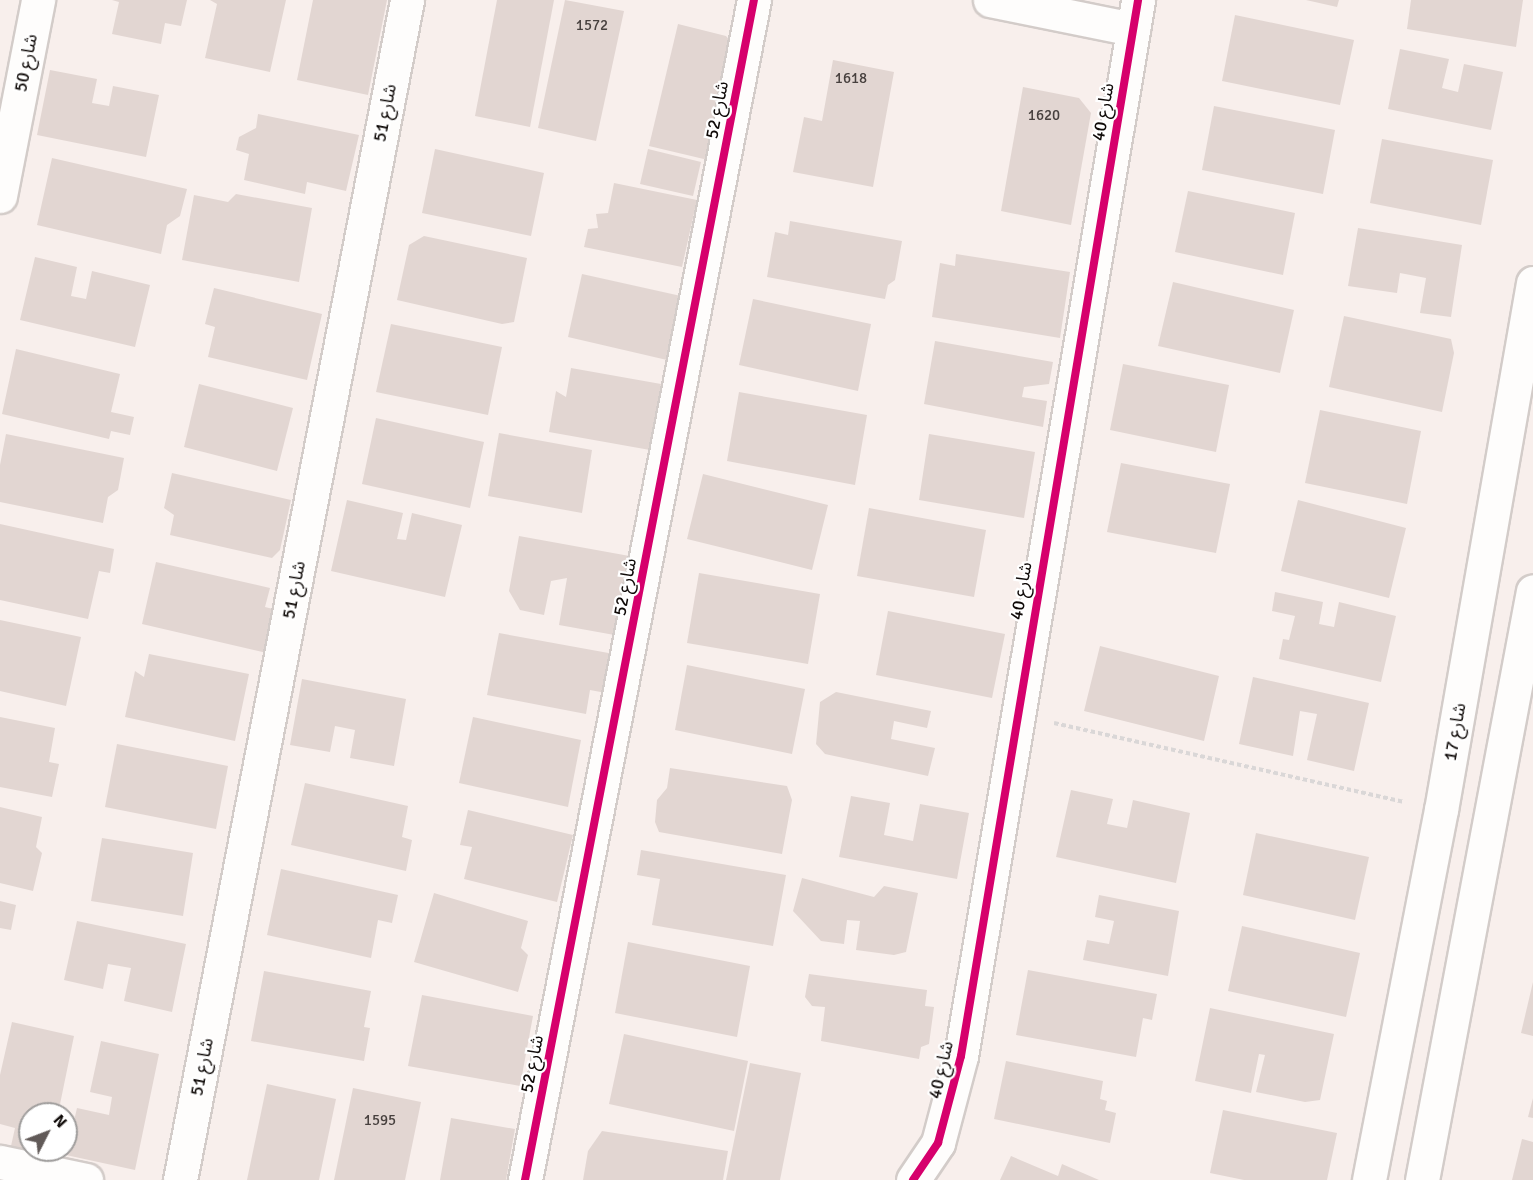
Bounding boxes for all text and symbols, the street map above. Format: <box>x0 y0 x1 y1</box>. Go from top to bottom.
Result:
house number: 1572 <box>576 17 608 35</box>
street label: شارع 50 <box>10 32 42 94</box>
house number: 1618 <box>835 70 867 88</box>
street label: شارع 52 <box>701 79 733 141</box>
street label: شارع 40 <box>1087 81 1119 143</box>
street label: شارع 51 <box>369 82 401 144</box>
house number: 1620 <box>1028 107 1060 125</box>
street label: شارع 52 <box>609 556 641 618</box>
street label: شارع 51 <box>278 559 310 621</box>
street label: شارع 40 <box>1005 560 1037 622</box>
street label: شارع 17 <box>1439 701 1471 763</box>
street label: شارع 52 <box>516 1033 548 1095</box>
street label: شارع 51 <box>186 1036 218 1098</box>
street label: شارع 40 <box>924 1039 958 1101</box>
north arrow <box>18 1102 78 1162</box>
text: N <box>49 1110 71 1132</box>
house number: 1595 <box>364 1112 396 1130</box>

